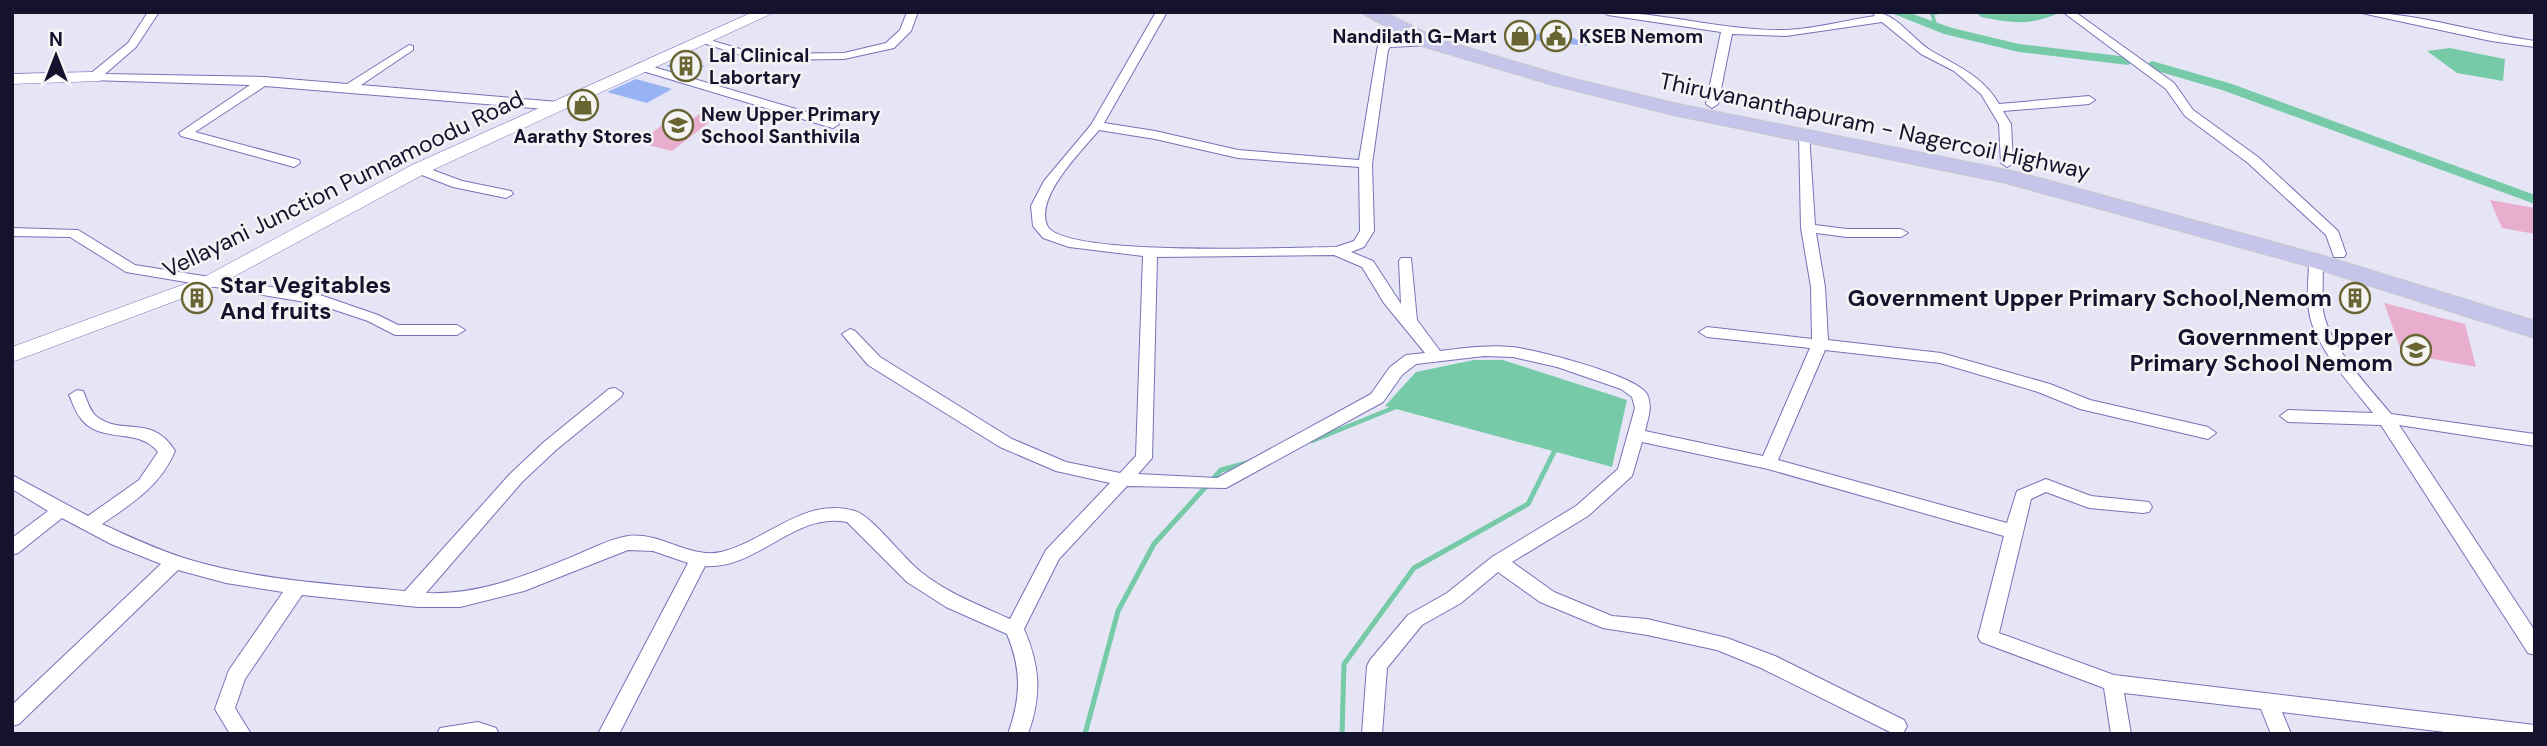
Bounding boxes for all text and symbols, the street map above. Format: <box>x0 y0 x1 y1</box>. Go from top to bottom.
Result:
shop icon: Nandilath G-Mart <box>1503 19 1537 53</box>
public building icon: KSEB Nemom <box>1539 19 1573 53</box>
north arrow <box>21 21 91 91</box>
place label: Nandilath G-Mart <box>1332 24 1497 49</box>
place label: KSEB Nemom <box>1579 24 1703 49</box>
text: N <box>49 27 63 52</box>
place label: Lal Clinical Labortary <box>709 43 809 90</box>
building icon: Lal Clinical Labortary <box>669 49 703 83</box>
street label: Thiruvananthapuram - Nagercoil Highway <box>1657 66 2093 186</box>
street label: Vellayani Junction Punnamoodu Road <box>158 83 528 285</box>
shop icon: Aarathy Stores <box>566 88 600 122</box>
place label: New Upper Primary School Santhivila <box>701 102 881 149</box>
school or university icon: New Upper Primary School Santhivila <box>661 108 695 142</box>
place label: Aarathy Stores <box>514 124 652 149</box>
place label: Star Vegitables And fruits <box>220 270 391 326</box>
building icon: Star Vegitables And fruits <box>180 281 214 315</box>
building icon: Government Upper Primary School,Nemom <box>2338 281 2372 315</box>
place label: Government Upper Primary School,Nemom <box>1848 283 2332 313</box>
place label: Government Upper Primary School Nemom <box>2130 322 2393 378</box>
school or university icon: Government Upper Primary School Nemom <box>2399 333 2433 367</box>

